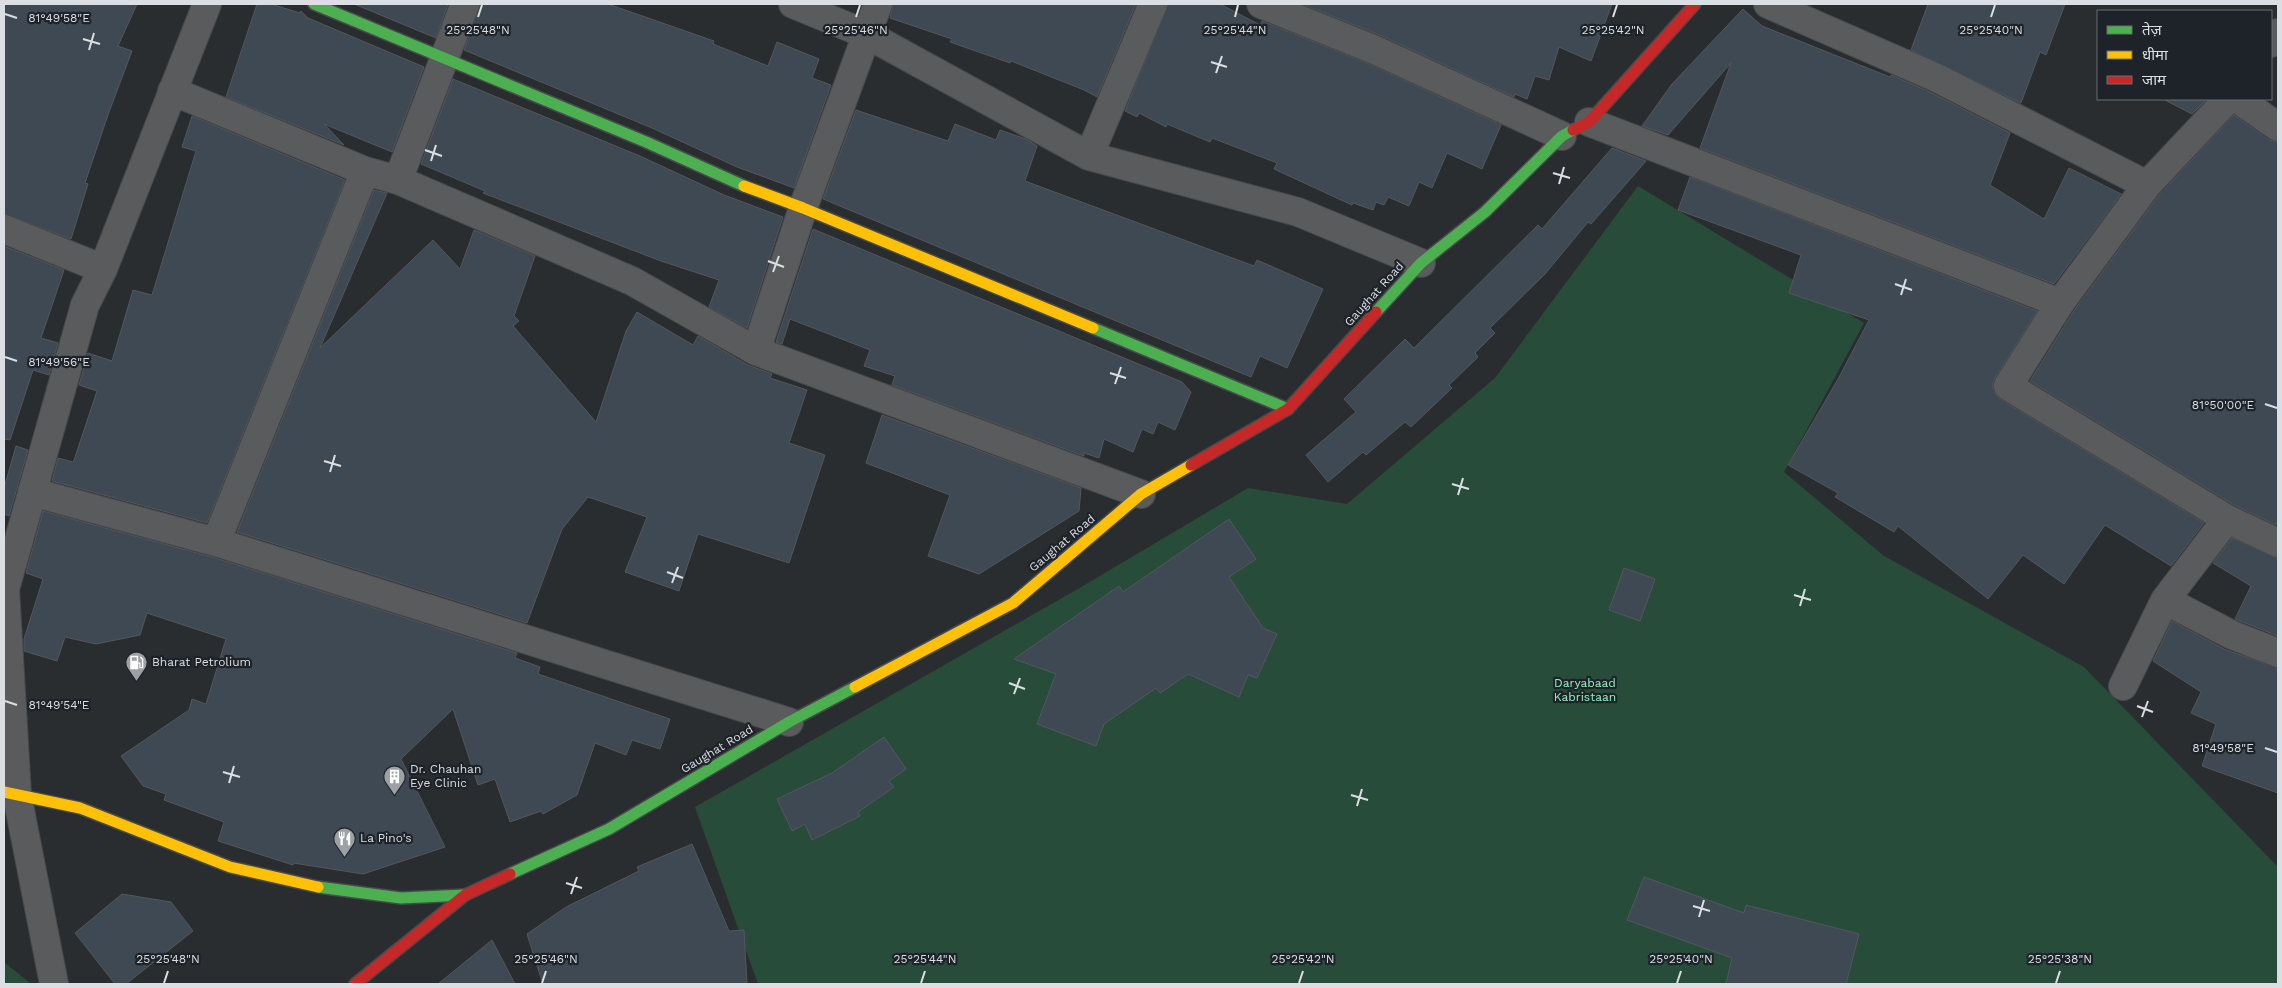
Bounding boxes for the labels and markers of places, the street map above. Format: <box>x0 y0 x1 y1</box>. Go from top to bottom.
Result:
fuel station icon: Bharat Petrolium <box>124 650 148 681</box>
place label: Bharat Petrolium <box>152 655 251 669</box>
place label: Dr. Chauhan Eye Clinic <box>410 762 481 790</box>
building icon: Dr. Chauhan Eye Clinic <box>382 764 406 795</box>
restaurant icon: La Pino's <box>332 826 356 857</box>
place label: La Pino's <box>360 831 412 845</box>

